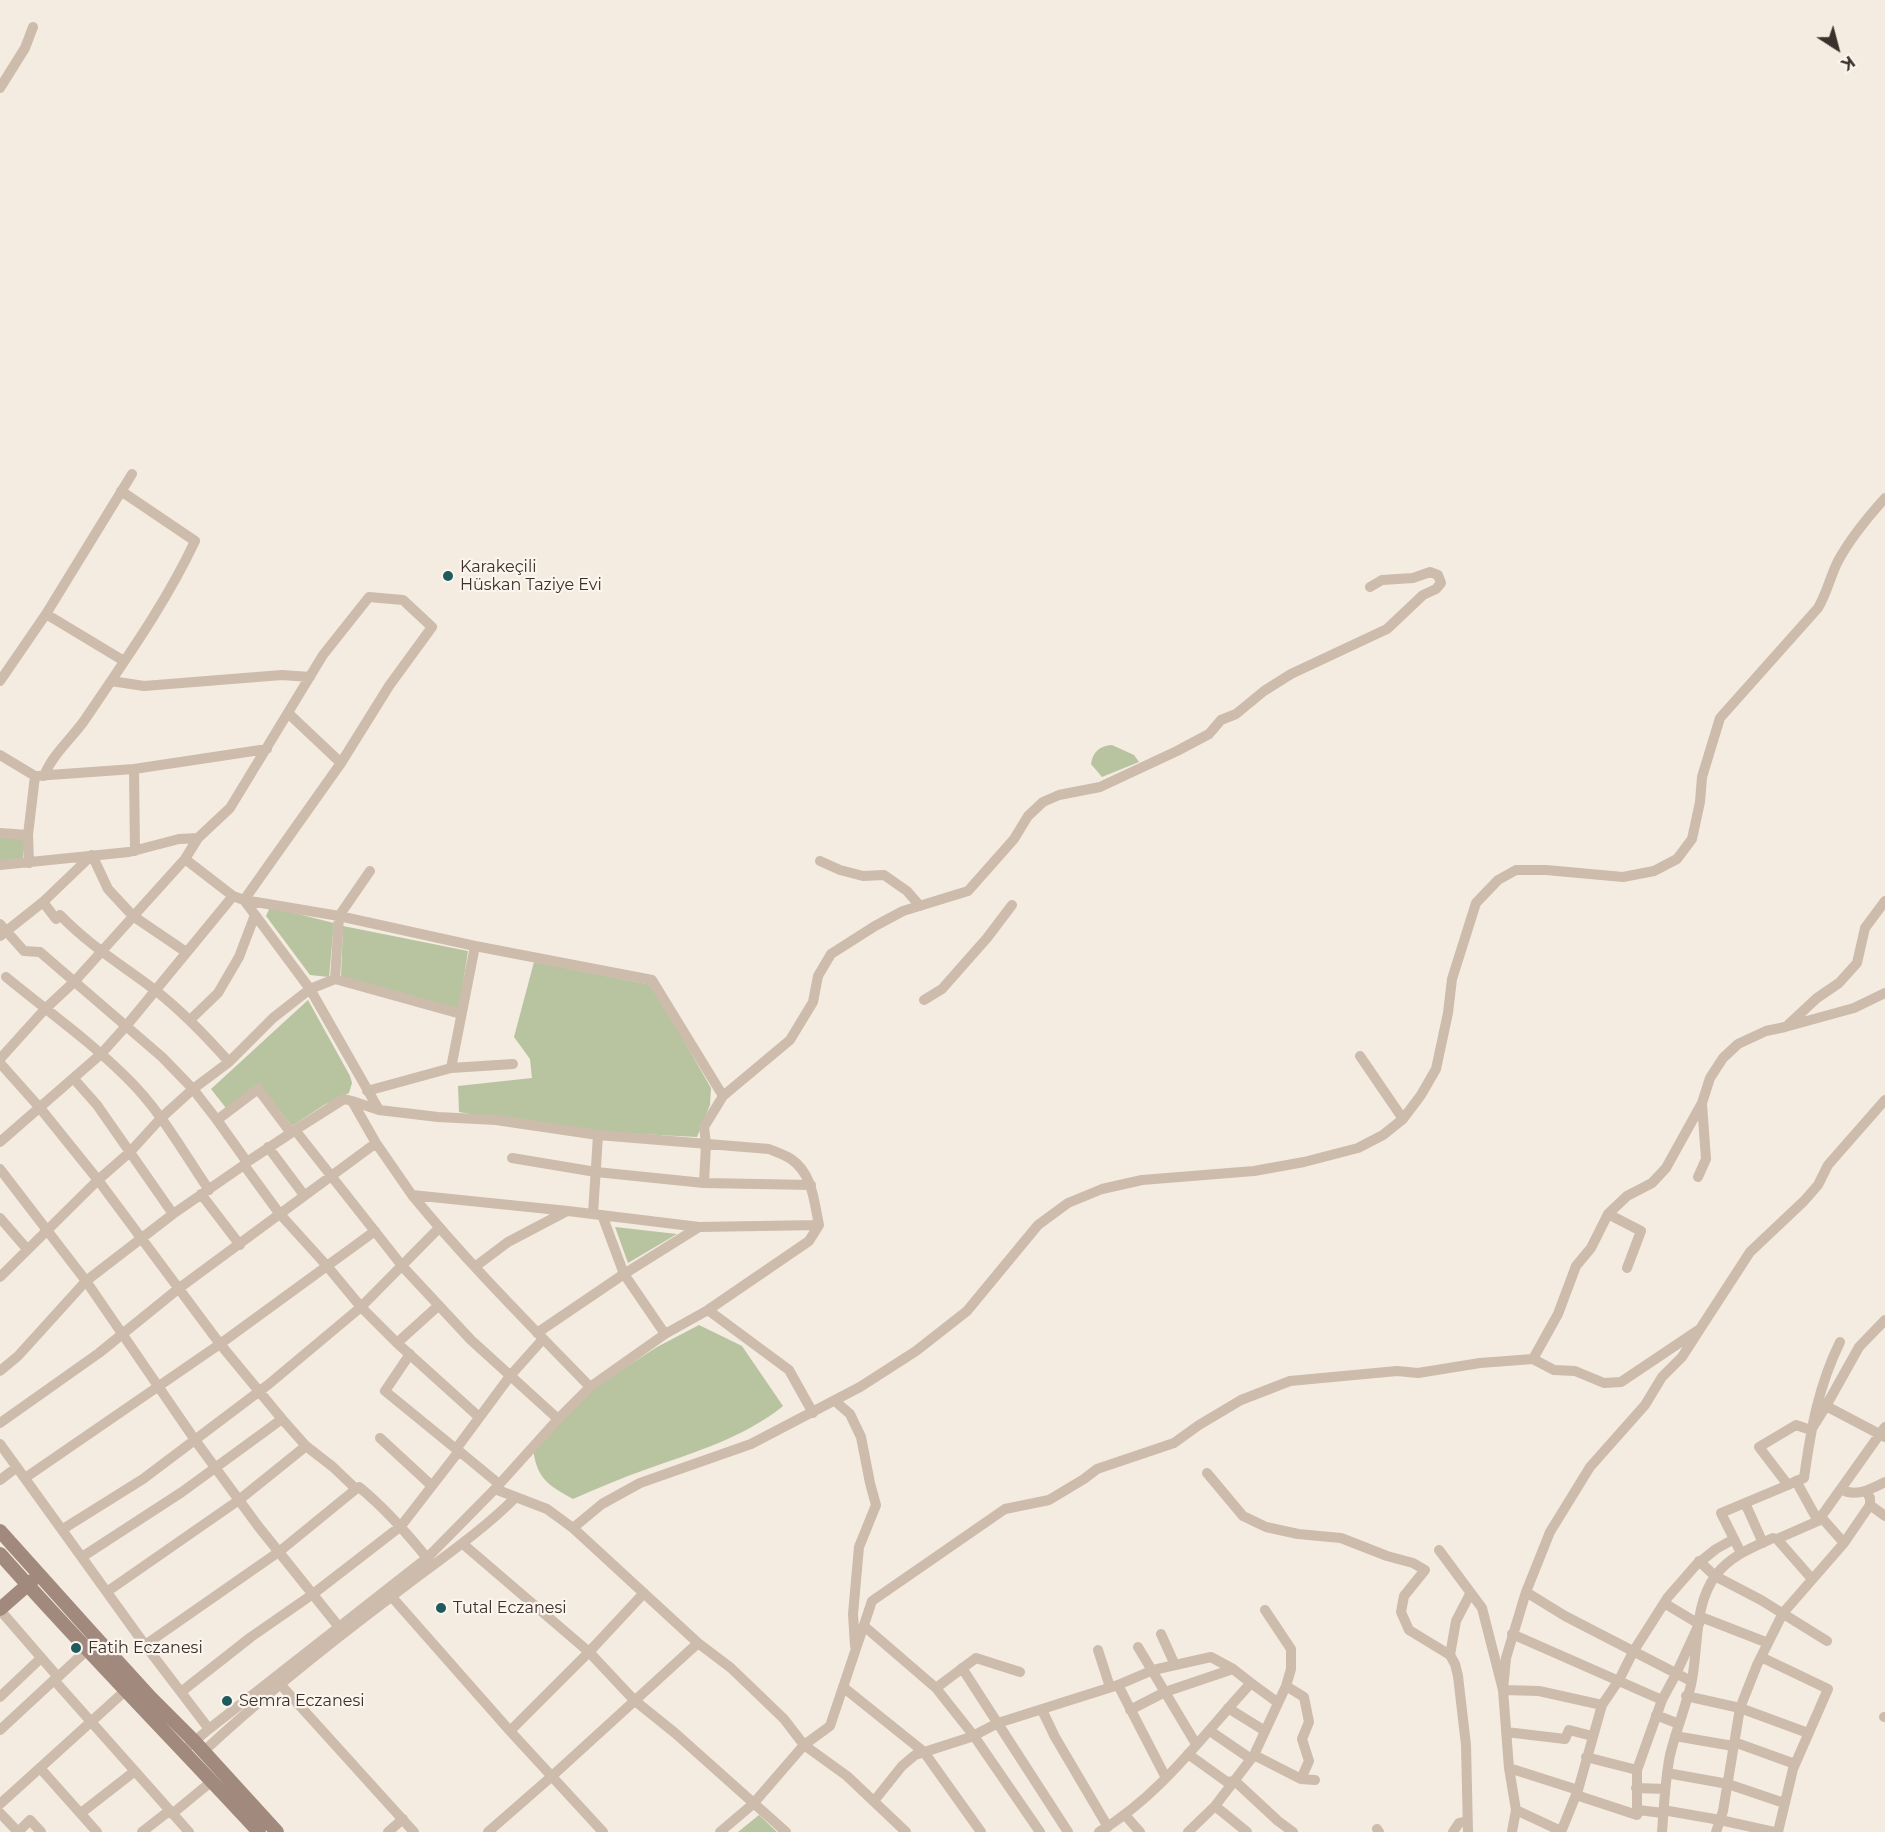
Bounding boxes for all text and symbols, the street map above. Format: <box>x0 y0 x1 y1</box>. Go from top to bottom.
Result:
north arrow <box>1807 18 1867 78</box>
text: K <box>1837 52 1858 74</box>
place label: Karakeçili Hüskan Taziye Evi <box>460 557 602 595</box>
marker: Karakeçili Hüskan Taziye Evi <box>441 569 455 583</box>
place label: Tutal Eczanesi <box>453 1598 566 1618</box>
marker: Tutal Eczanesi <box>434 1601 448 1615</box>
place label: Fatih Eczanesi <box>88 1638 203 1658</box>
marker: Fatih Eczanesi <box>69 1641 83 1655</box>
place label: Semra Eczanesi <box>239 1691 365 1711</box>
marker: Semra Eczanesi <box>220 1694 234 1708</box>

